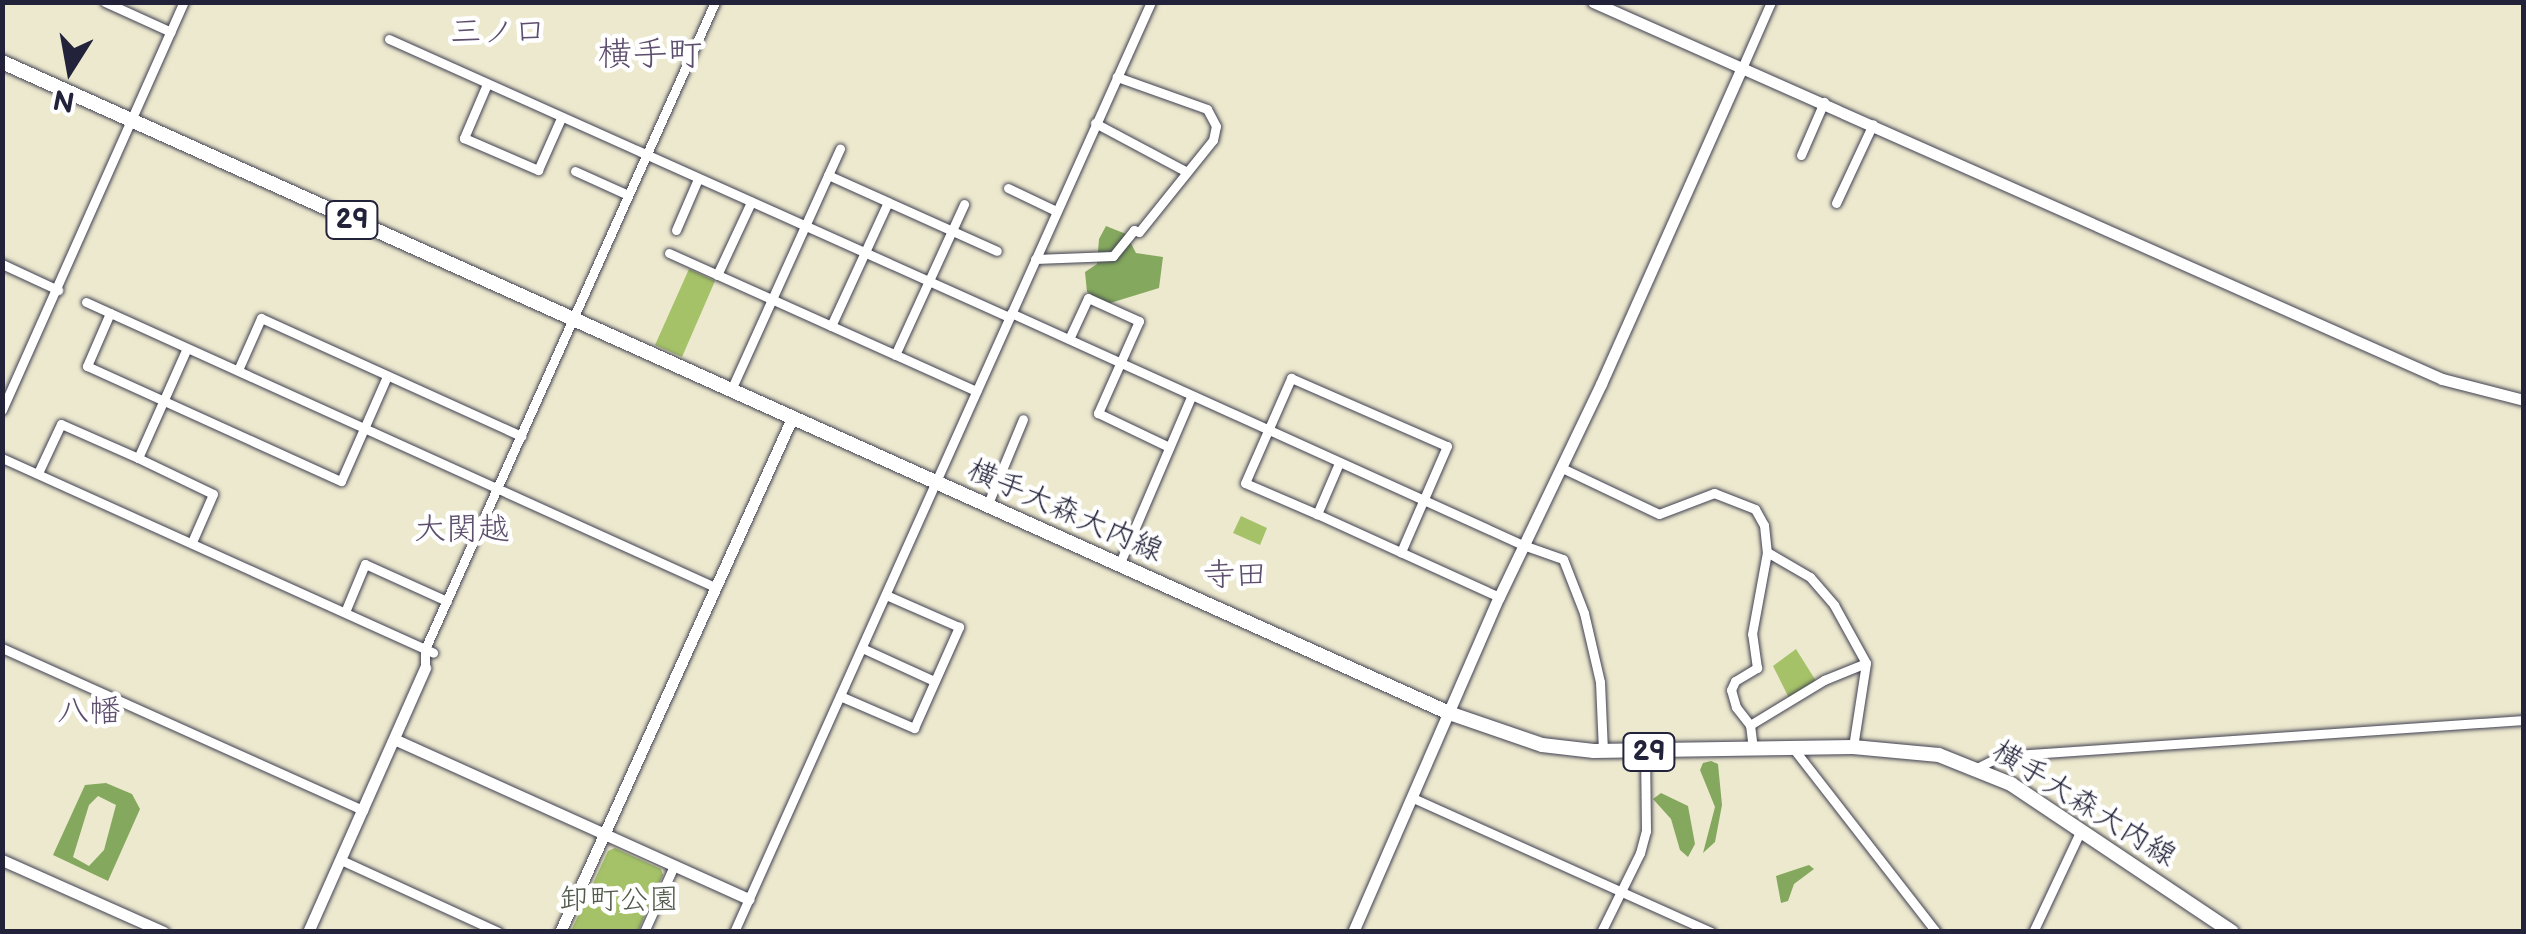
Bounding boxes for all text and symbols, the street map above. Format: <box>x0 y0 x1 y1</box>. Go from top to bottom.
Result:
district label: 三ノ口 <box>450 14 546 52</box>
north arrow <box>20 20 120 120</box>
district label: 横手町 <box>598 34 702 76</box>
text: N <box>51 82 78 118</box>
road number: 29 <box>324 197 380 243</box>
street label: 横手大森大内線 <box>962 452 1168 570</box>
district label: 大関越 <box>414 511 510 549</box>
district label: 寺田 <box>1203 557 1267 595</box>
district label: 八幡 <box>57 693 121 731</box>
road number: 29 <box>1622 729 1676 775</box>
street label: 横手大森大内線 <box>1985 733 2183 875</box>
park label: 卸町公園 <box>559 882 679 918</box>

